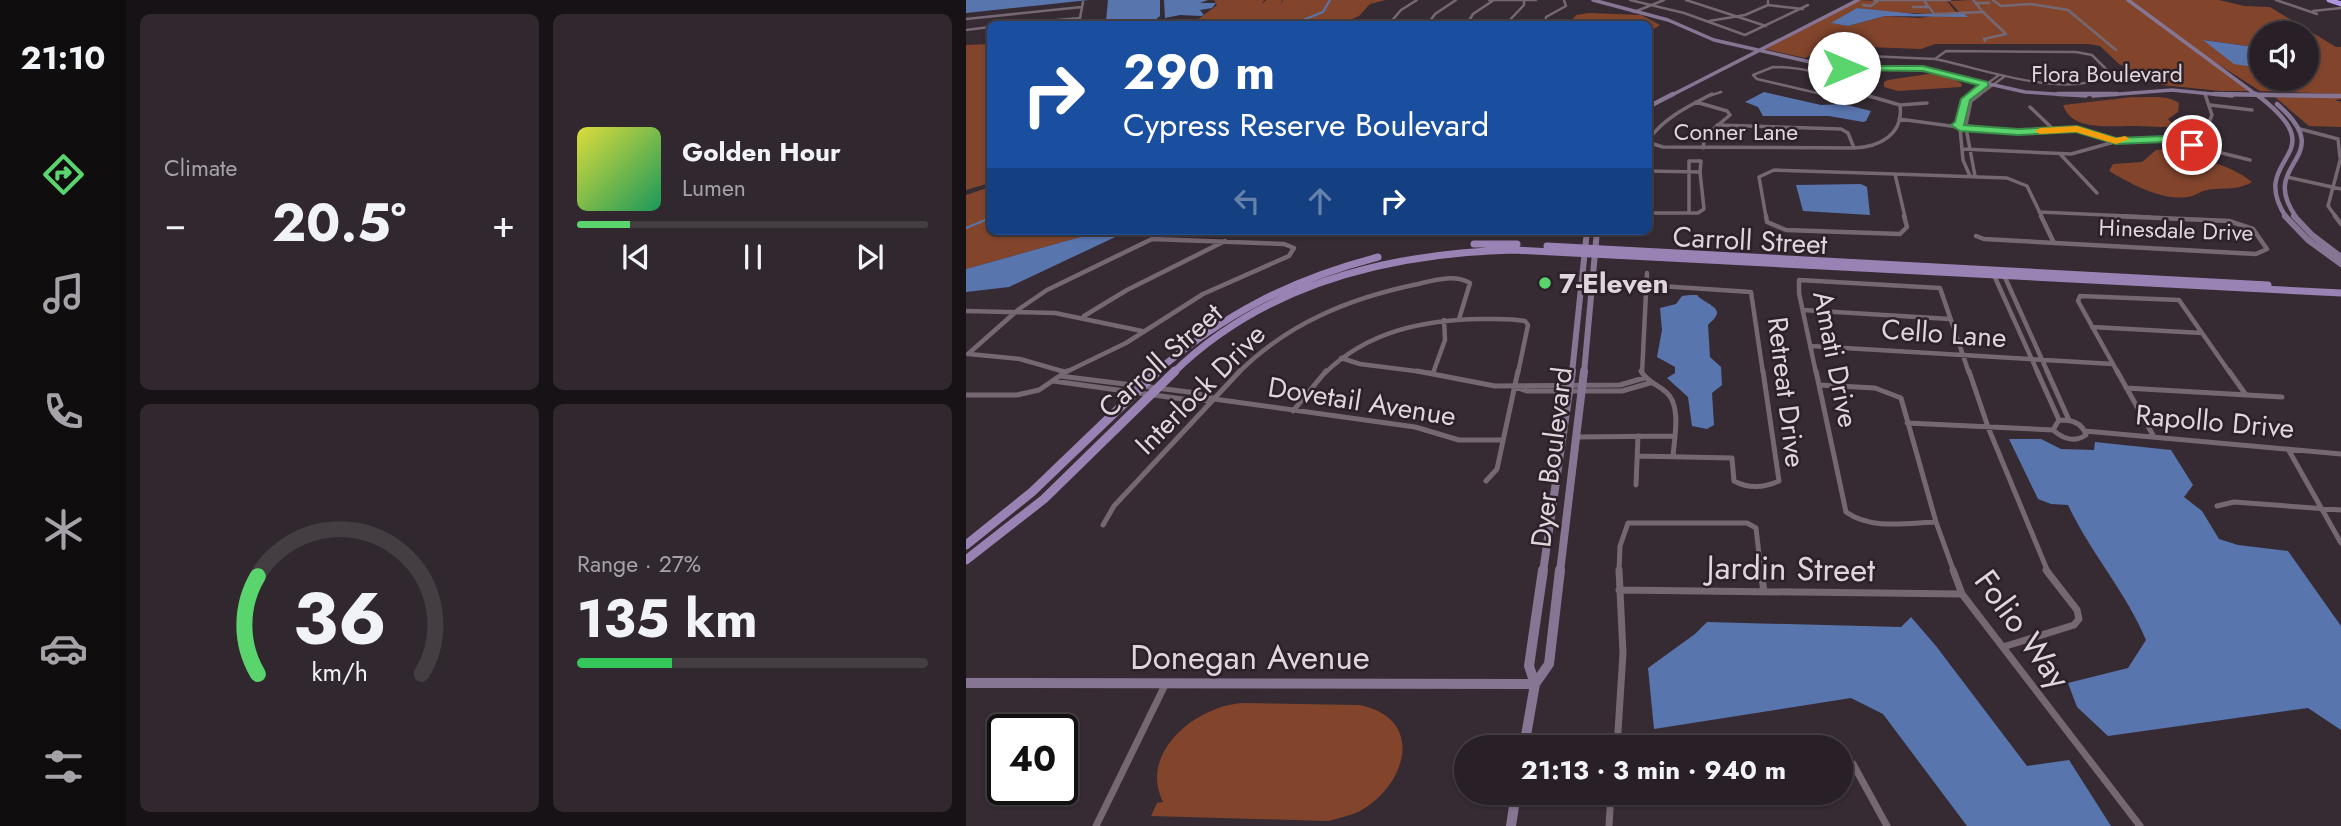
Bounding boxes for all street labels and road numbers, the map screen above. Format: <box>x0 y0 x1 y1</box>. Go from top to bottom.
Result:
street label: Flora Boulevard <box>2031 57 2183 91</box>
street label: Conner Lane <box>1674 115 1798 149</box>
street label: Hinesdale Drive <box>2098 210 2254 250</box>
street label: Carroll Street <box>1672 216 1829 265</box>
street label: Amati Drive <box>1802 287 1869 431</box>
street label: Carroll Street <box>1089 293 1232 427</box>
street label: Cello Lane <box>1880 309 2008 358</box>
street label: Retreat Drive <box>1757 314 1816 470</box>
street label: Interlock Drive <box>1126 315 1275 464</box>
street label: Dyer Boulevard <box>1520 365 1583 549</box>
street label: Dovetail Avenue <box>1265 366 1459 437</box>
street label: Rapollo Drive <box>2134 394 2296 449</box>
street label: Jardin Street <box>1702 543 1876 593</box>
street label: Folio Way <box>1963 560 2082 699</box>
street label: Donegan Avenue <box>1130 634 1370 681</box>

